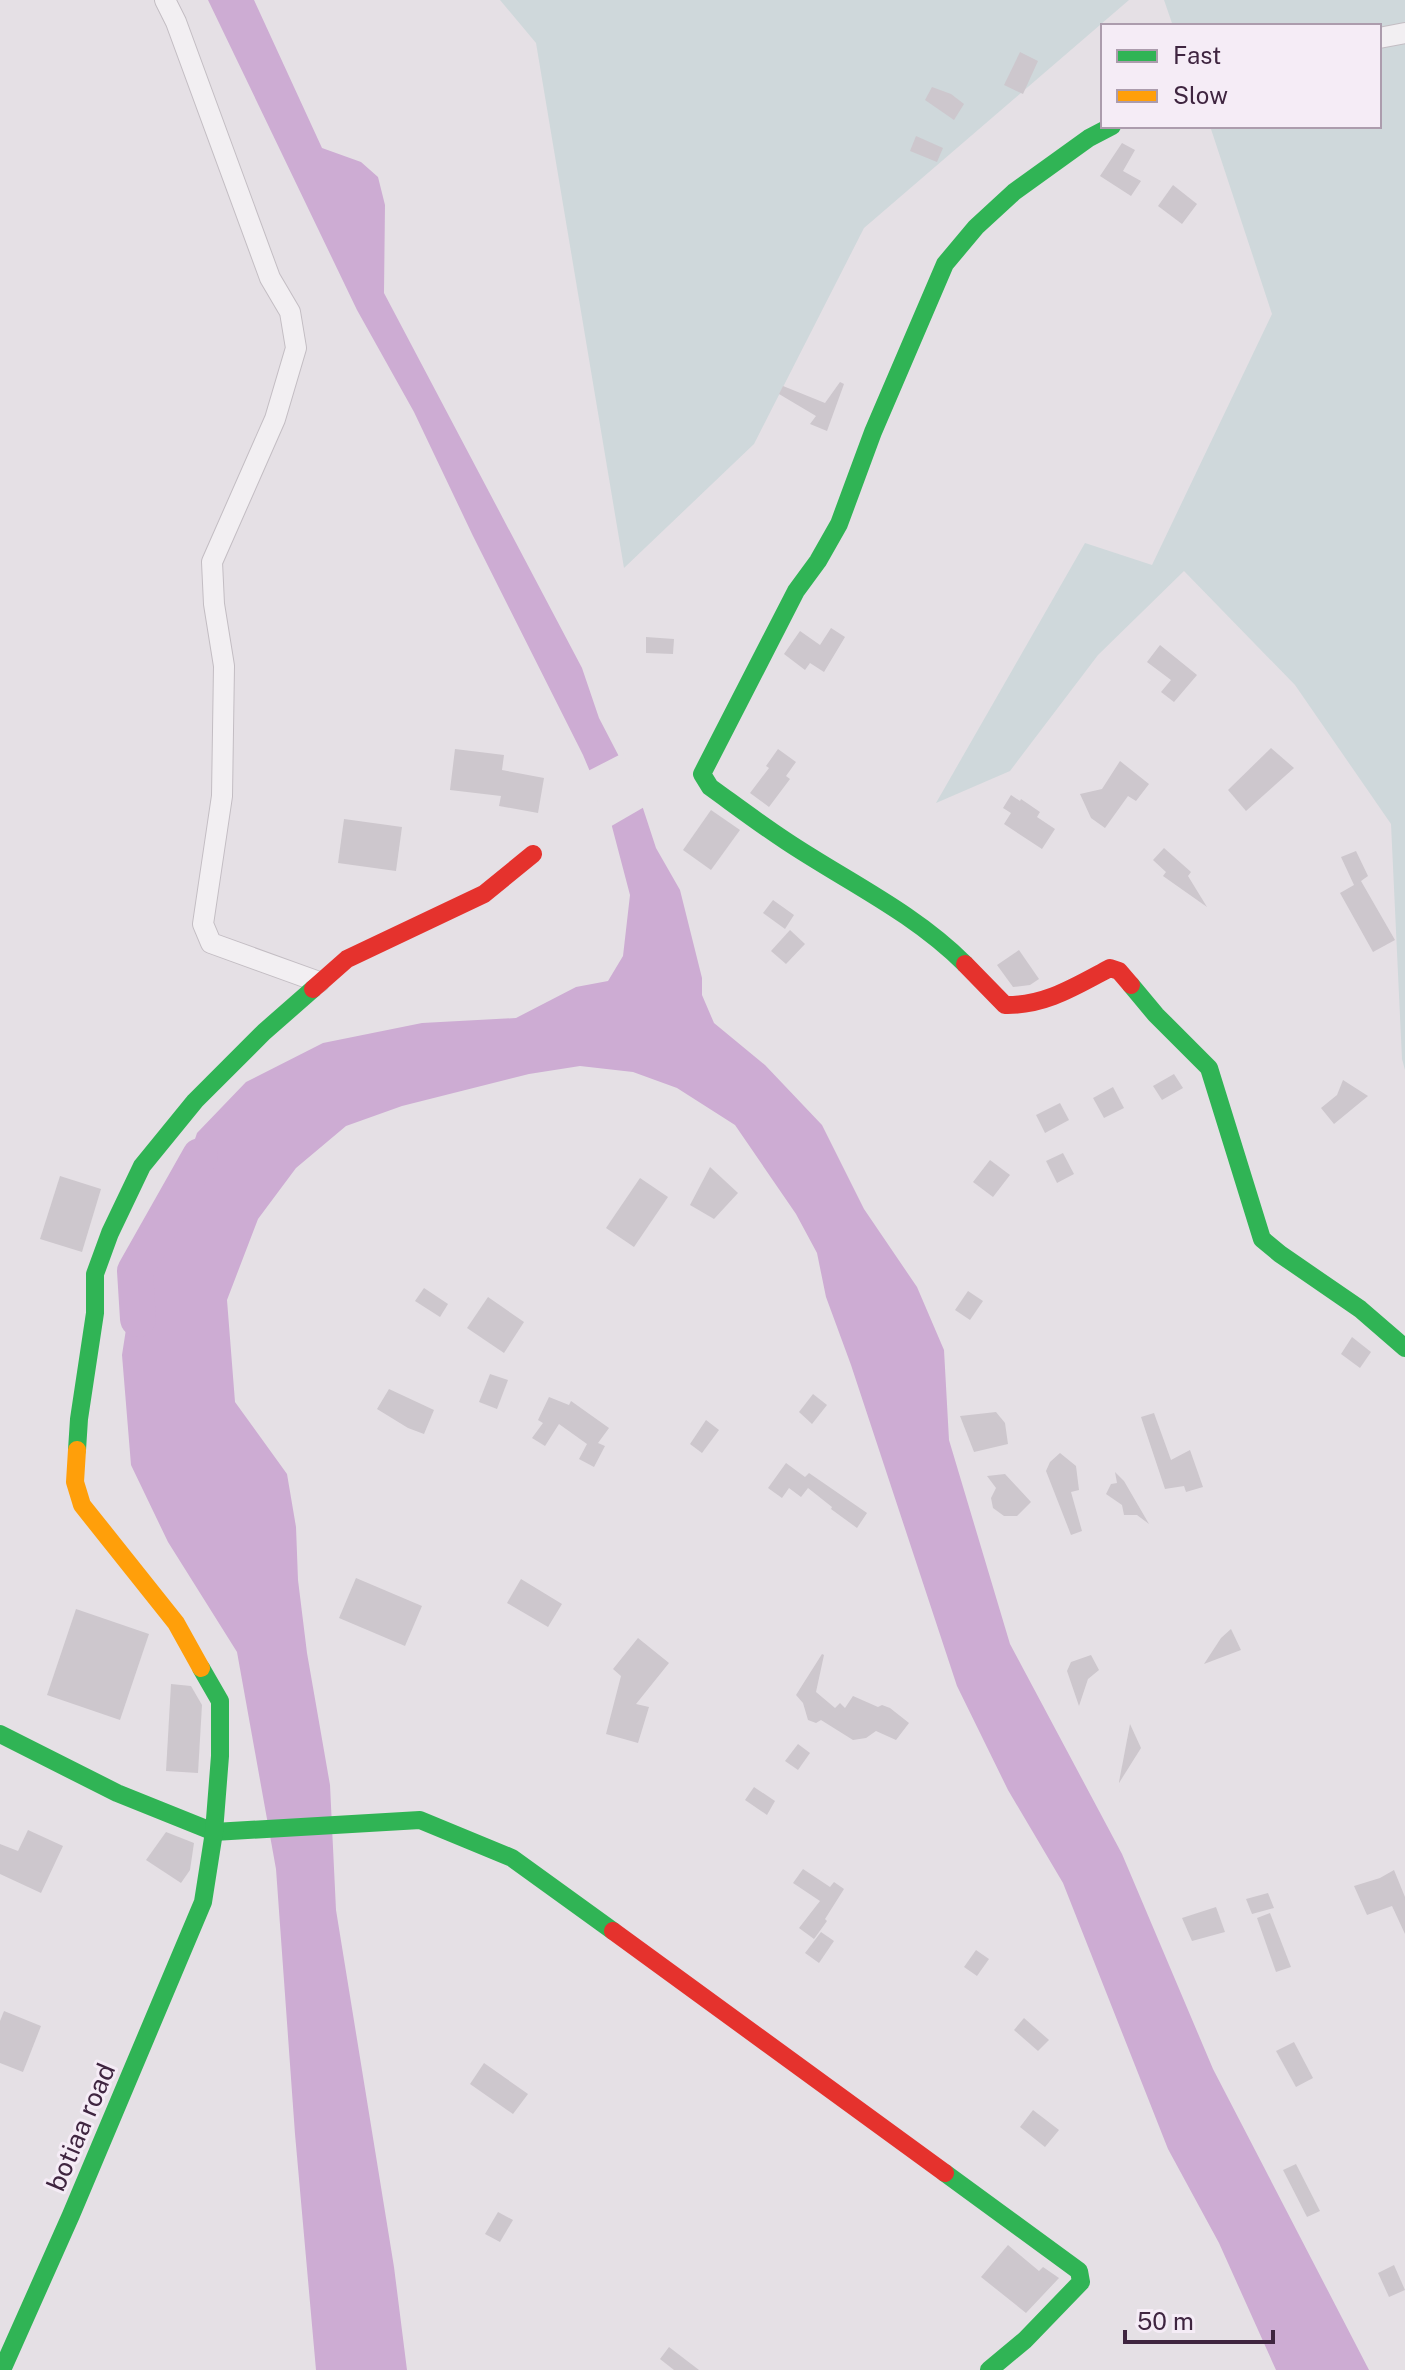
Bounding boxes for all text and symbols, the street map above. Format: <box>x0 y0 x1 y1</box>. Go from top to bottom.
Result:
legend <box>1101 24 1381 128</box>
text: Fast <box>1173 41 1221 69</box>
text: Slow <box>1173 81 1228 109</box>
street label: botiaa road <box>40 2058 121 2195</box>
scale bar <box>1125 2294 1273 2344</box>
text: 50 m <box>1137 2307 1194 2335</box>

